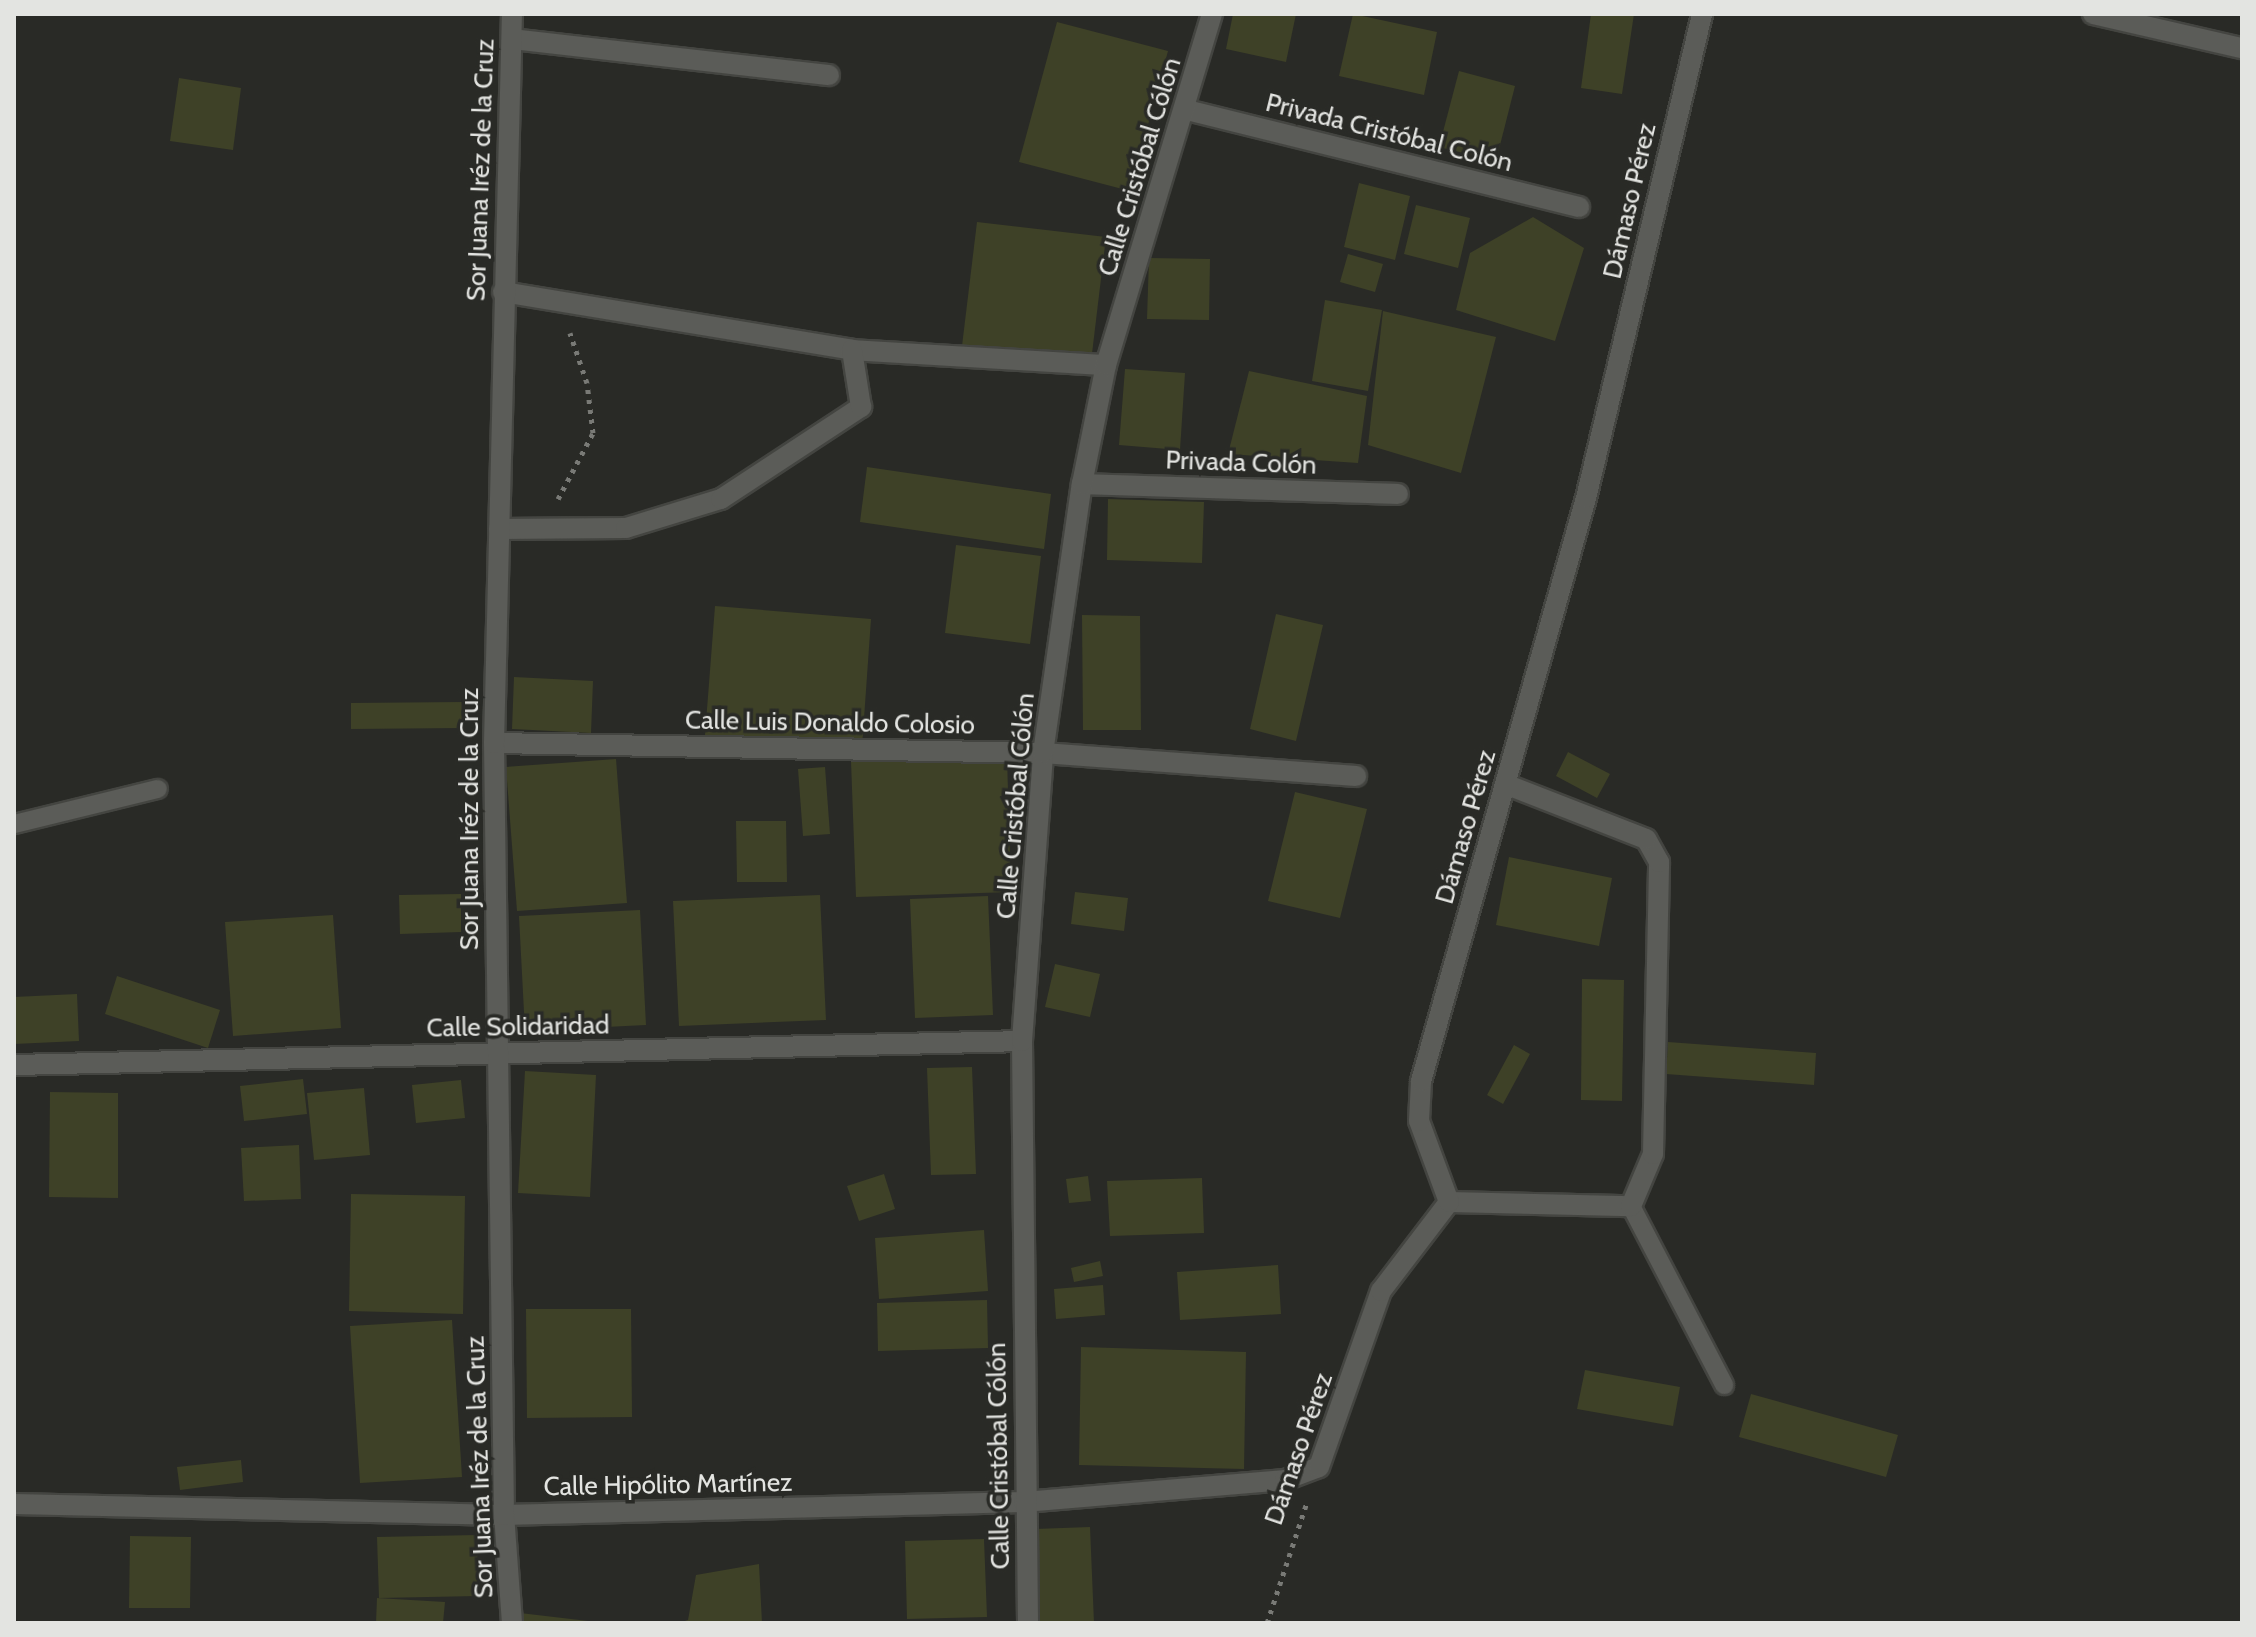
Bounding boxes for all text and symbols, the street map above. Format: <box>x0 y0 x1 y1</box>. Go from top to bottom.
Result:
street label: Sor Juana Iréz de la Cruz <box>461 38 501 302</box>
street label: Calle Cristóbal Cólón <box>1092 54 1188 280</box>
street label: Privada Cristóbal Colón <box>1262 87 1516 179</box>
street label: Dámaso Pérez <box>1597 120 1663 282</box>
street label: Privada Colón <box>1165 445 1317 481</box>
street label: Sor Juana Iréz de la Cruz <box>454 688 486 950</box>
street label: Calle Cristóbal Cólón <box>991 692 1041 920</box>
street label: Calle Luis Donaldo Colosio <box>685 705 975 741</box>
street label: Dámaso Pérez <box>1429 746 1503 908</box>
street label: Calle Solidaridad <box>426 1010 610 1044</box>
street label: Sor Juana Iréz de la Cruz <box>460 1335 500 1599</box>
street label: Calle Cristóbal Cólón <box>981 1342 1017 1570</box>
street label: Dámaso Pérez <box>1258 1369 1340 1529</box>
street label: Calle Hipólito Martínez <box>543 1467 793 1503</box>

